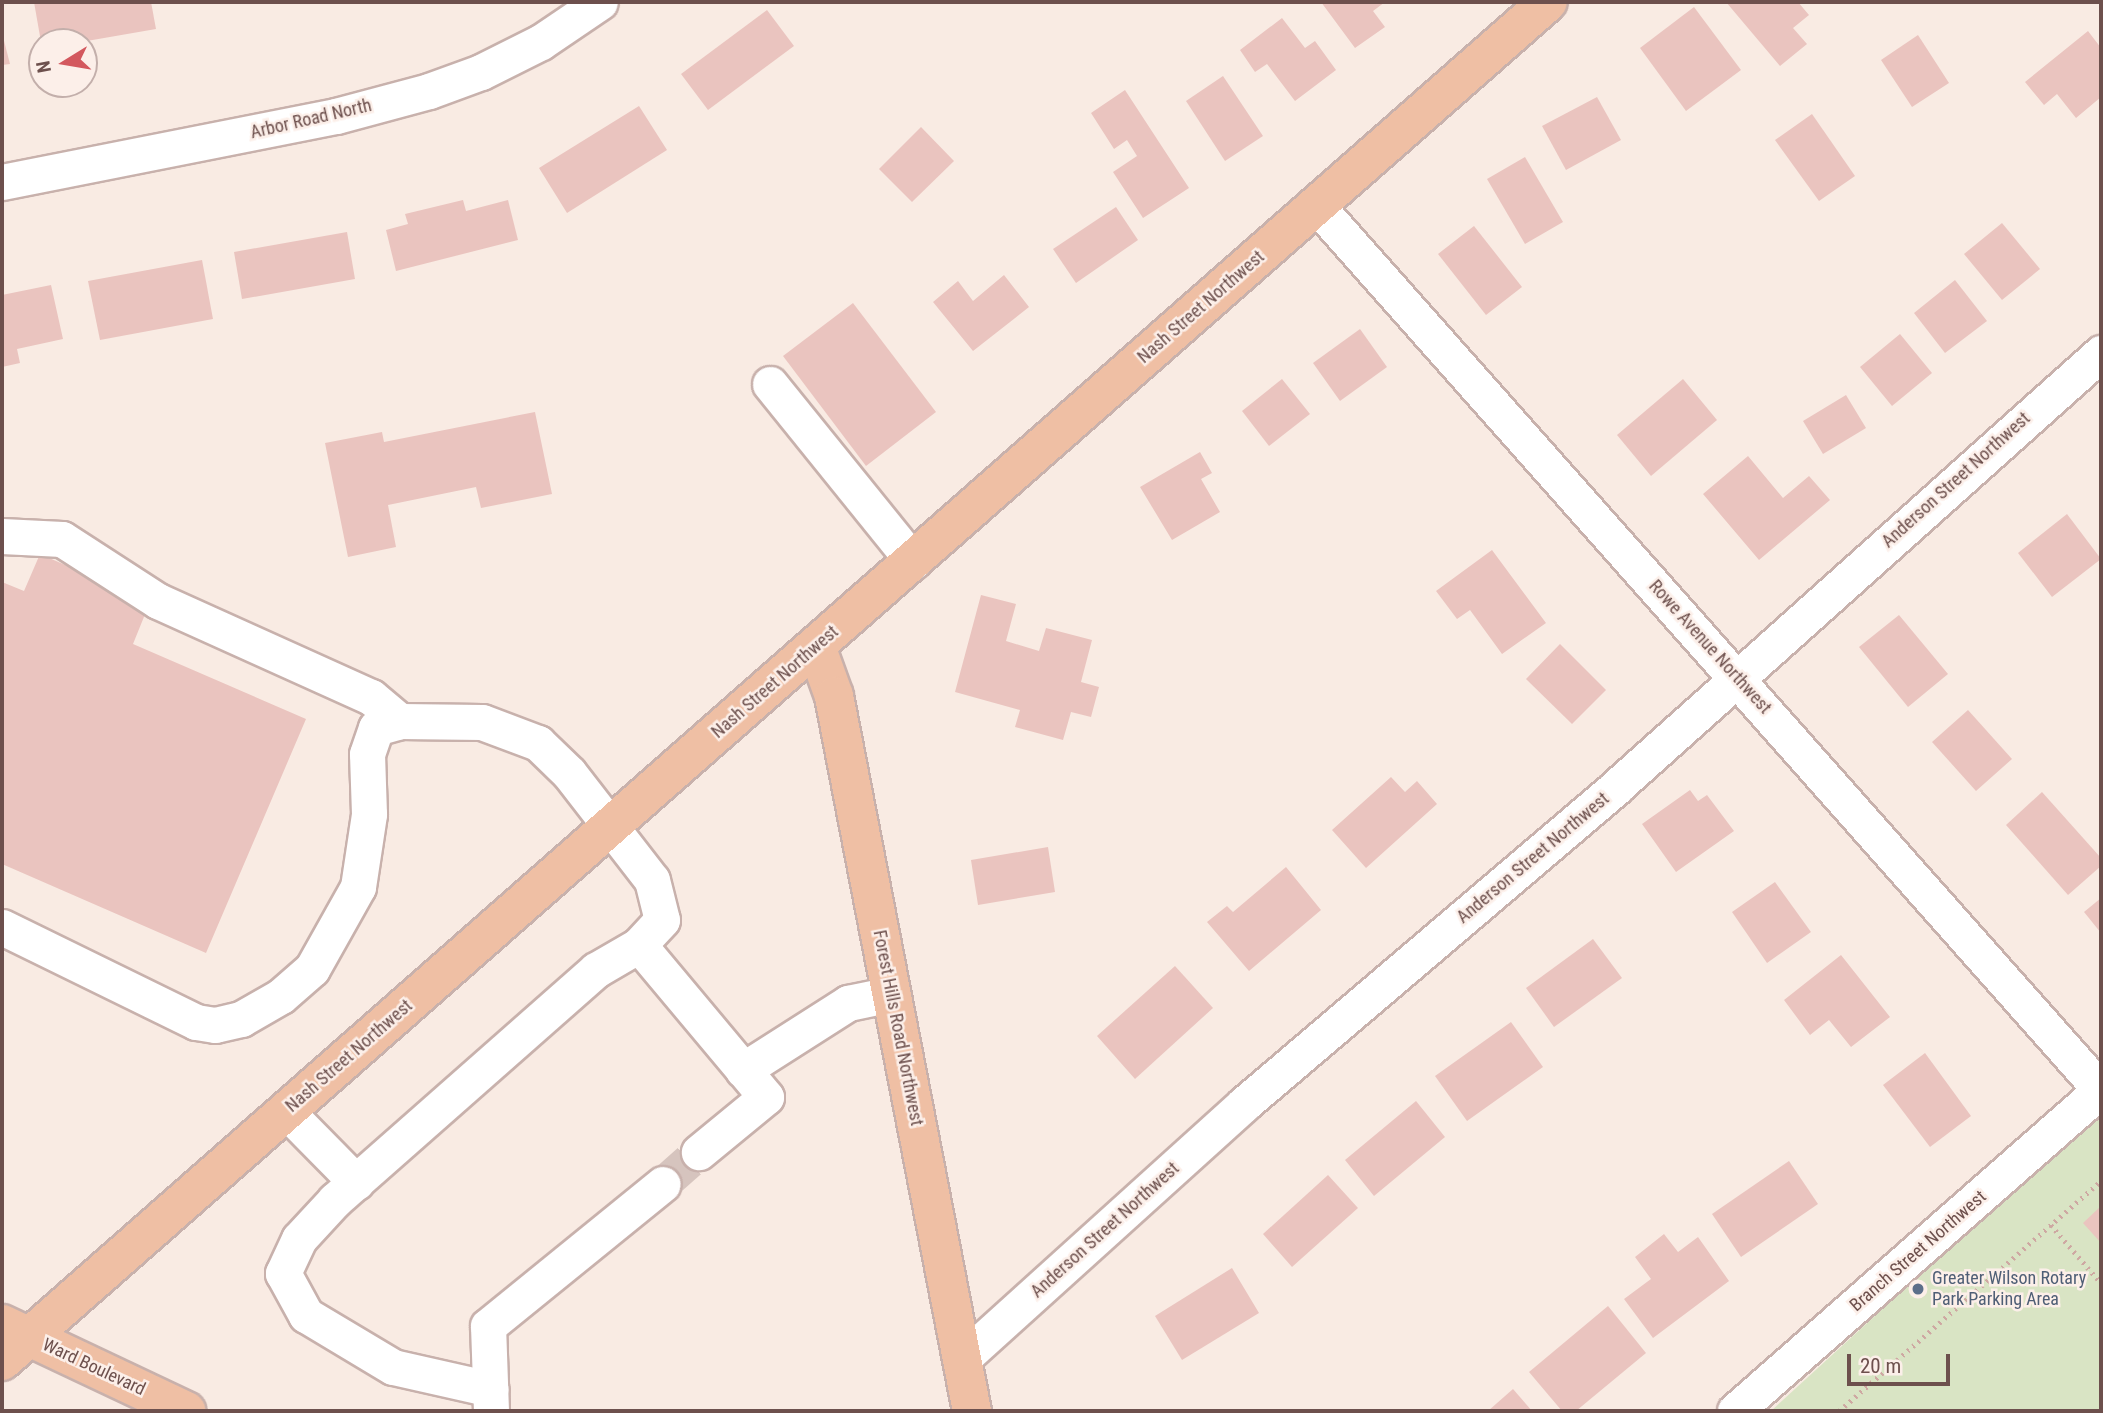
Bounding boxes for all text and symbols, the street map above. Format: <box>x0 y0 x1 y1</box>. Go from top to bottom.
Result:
north arrow <box>28 28 98 98</box>
text: N <box>31 59 56 75</box>
street label: Arbor Road North <box>248 95 374 143</box>
street label: Nash Street Northwest <box>1133 246 1269 368</box>
street label: Anderson Street Northwest <box>1877 408 2035 552</box>
street label: Rowe Avenue Northwest <box>1644 576 1776 718</box>
street label: Nash Street Northwest <box>707 621 843 743</box>
street label: Anderson Street Northwest <box>1452 788 1614 928</box>
street label: Forest Hills Road Northwest <box>868 928 928 1128</box>
street label: Nash Street Northwest <box>281 995 417 1117</box>
street label: Anderson Street Northwest <box>1026 1158 1184 1302</box>
street label: Branch Street Northwest <box>1845 1186 1991 1316</box>
place label: Greater Wilson Rotary Park Parking Area <box>1932 1268 2086 1310</box>
marker: Greater Wilson Rotary Park Parking Area <box>1910 1281 1926 1297</box>
street label: Ward Boulevard <box>39 1334 149 1400</box>
scale bar <box>1851 1340 1954 1384</box>
text: 20 m <box>1860 1354 1901 1378</box>

